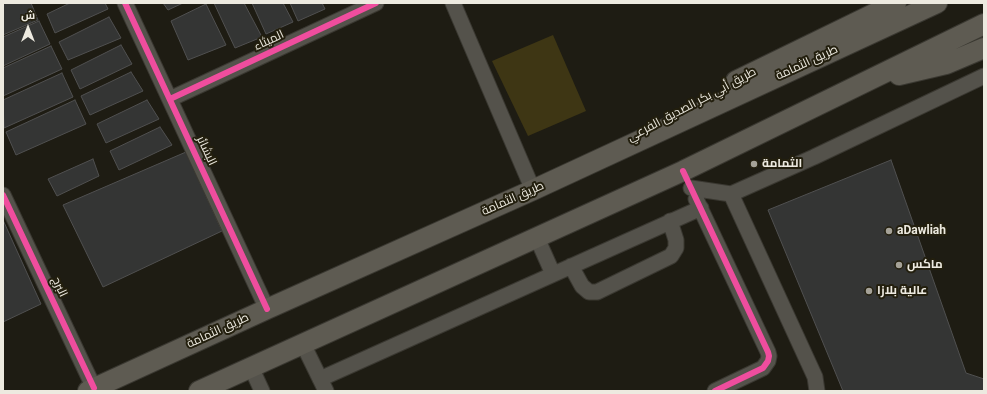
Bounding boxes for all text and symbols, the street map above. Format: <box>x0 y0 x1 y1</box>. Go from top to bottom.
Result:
north arrow <box>8 8 48 48</box>
text: ش <box>21 9 35 22</box>
street label: الميثاء <box>252 28 286 54</box>
street label: طريق الثمامة <box>774 42 840 84</box>
street label: طريق أبي بكر الصديق الفرعي <box>625 65 759 145</box>
street label: البشائر <box>193 134 219 168</box>
place label: الثمامة <box>762 157 802 171</box>
marker: الثمامة <box>749 159 759 169</box>
street label: طريق الثمامة <box>480 179 546 219</box>
place label: aDawliah <box>897 224 946 238</box>
marker: aDawliah <box>884 226 894 236</box>
place label: ماكس <box>907 258 943 272</box>
marker: ماكس <box>894 260 904 270</box>
street label: البرج <box>48 275 70 299</box>
place label: عالية بلازا <box>877 284 927 298</box>
marker: عالية بلازا <box>864 286 874 296</box>
street label: طريق الثمامة <box>185 310 251 352</box>

